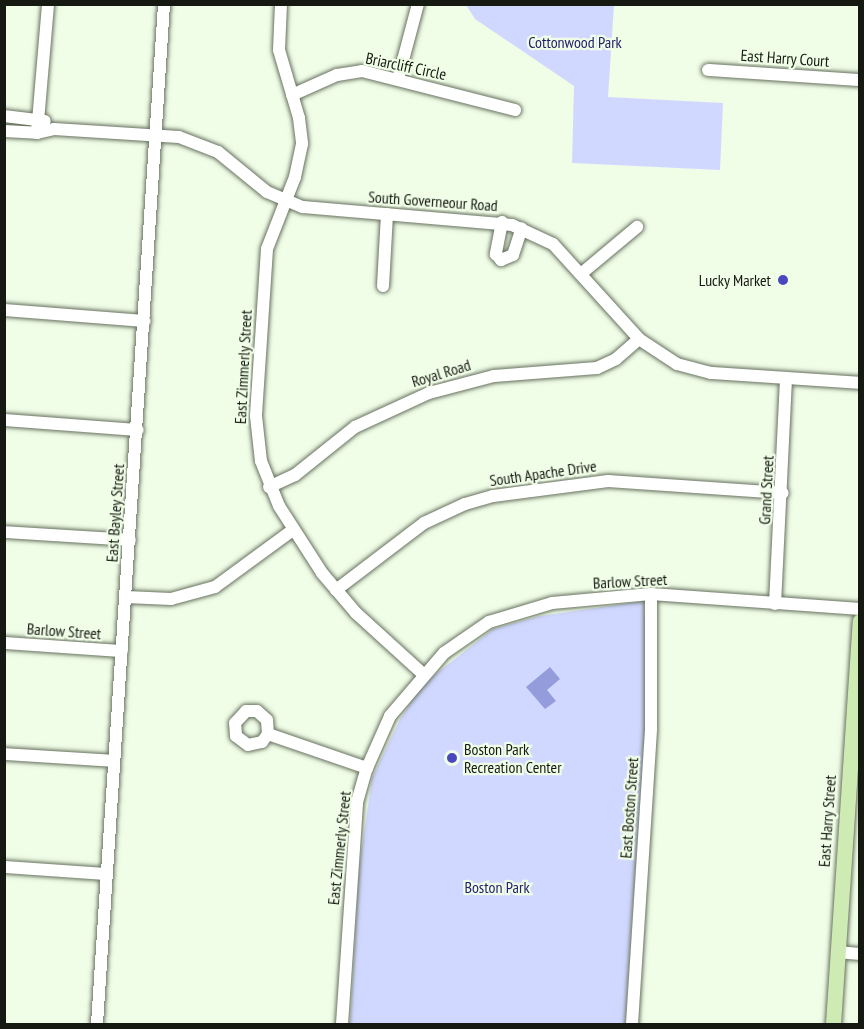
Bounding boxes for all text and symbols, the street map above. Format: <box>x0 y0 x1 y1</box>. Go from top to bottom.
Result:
park label: Cottonwood Park <box>528 32 622 52</box>
street label: East Harry Court <box>740 45 830 71</box>
street label: Briarcliff Circle <box>364 48 448 84</box>
street label: South Governeour Road <box>368 187 498 215</box>
place label: Lucky Market <box>698 270 771 290</box>
marker: Lucky Market <box>776 273 790 287</box>
street label: East Zimmerly Street <box>230 309 256 425</box>
street label: Royal Road <box>409 355 473 391</box>
street label: Grand Street <box>755 455 777 525</box>
street label: South Apache Drive <box>488 456 598 490</box>
street label: East Bayley Street <box>102 463 128 563</box>
street label: Barlow Street <box>592 569 668 593</box>
street label: Barlow Street <box>26 619 102 643</box>
place label: Boston Park Recreation Center <box>464 739 562 777</box>
marker: Boston Park Recreation Center <box>445 751 459 765</box>
street label: East Boston Street <box>616 757 642 859</box>
street label: East Harry Street <box>814 774 840 868</box>
street label: East Zimmerly Street <box>323 790 355 906</box>
park label: Boston Park <box>464 877 530 897</box>

